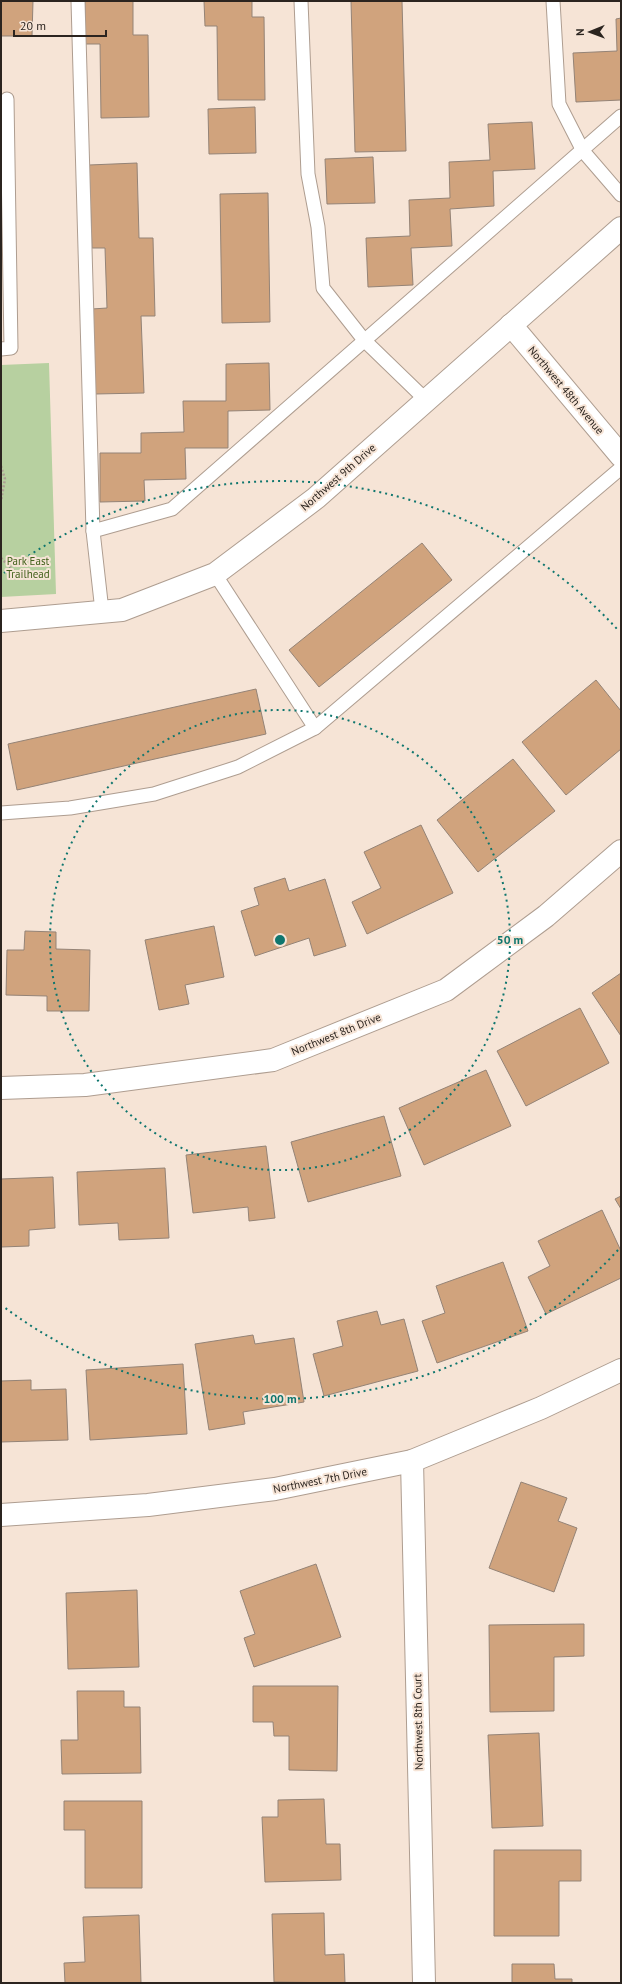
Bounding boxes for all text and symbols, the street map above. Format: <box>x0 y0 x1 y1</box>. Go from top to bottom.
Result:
scale bar <box>14 12 106 38</box>
north arrow <box>570 12 610 52</box>
text: 20 m <box>20 18 46 33</box>
text: N <box>573 28 587 36</box>
street label: Northwest 48th Avenue <box>525 343 607 437</box>
street label: Northwest 9th Drive <box>297 440 379 514</box>
park label: Park East Trailhead <box>6 554 50 581</box>
text: 50 m <box>497 932 523 947</box>
centre of rings <box>273 933 287 947</box>
street label: Northwest 8th Drive <box>289 1010 383 1058</box>
text: 100 m <box>263 1391 297 1406</box>
street label: Northwest 7th Drive <box>272 1464 368 1496</box>
street label: Northwest 8th Court <box>410 1674 426 1770</box>

